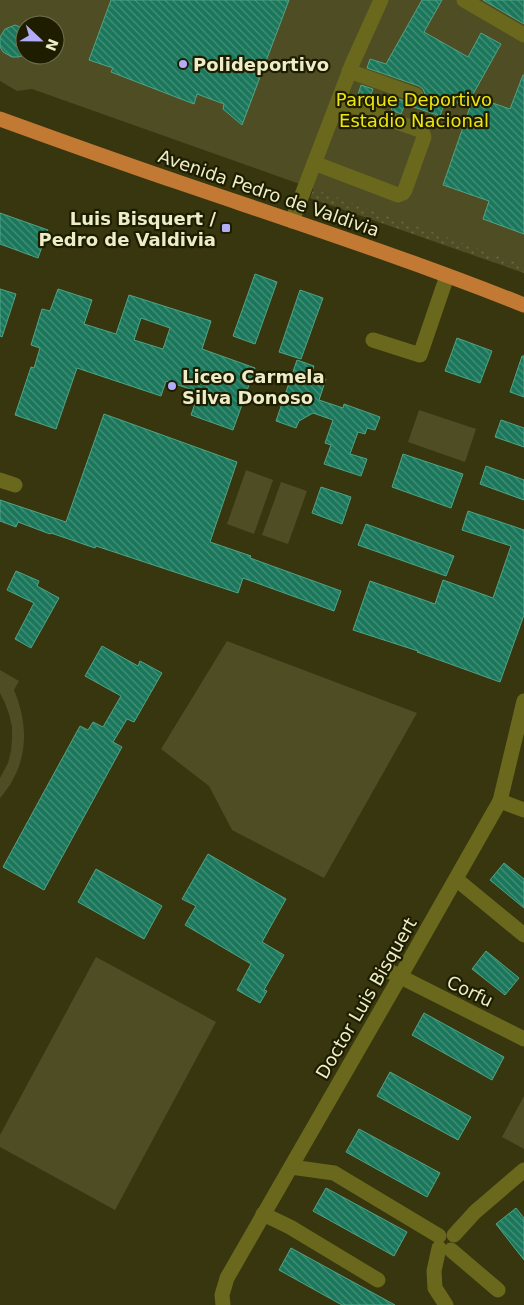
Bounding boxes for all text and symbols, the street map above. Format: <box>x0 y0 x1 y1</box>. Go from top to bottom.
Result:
north arrow <box>15 15 65 65</box>
text: N <box>42 36 62 53</box>
place label: Polideportivo <box>193 54 329 75</box>
marker: Polideportivo <box>177 58 189 70</box>
park label: Parque Deportivo Estadio Nacional <box>336 89 492 131</box>
street label: Avenida Pedro de Valdivia <box>156 145 382 241</box>
place label: Luis Bisquert / Pedro de Valdivia <box>38 208 216 250</box>
marker: Luis Bisquert / Pedro de Valdivia <box>220 222 232 234</box>
place label: Liceo Carmela Silva Donoso <box>182 366 325 408</box>
marker: Liceo Carmela Silva Donoso <box>166 380 178 392</box>
street label: Doctor Luis Bisquert <box>311 914 421 1082</box>
street label: Corfu <box>443 971 497 1011</box>

